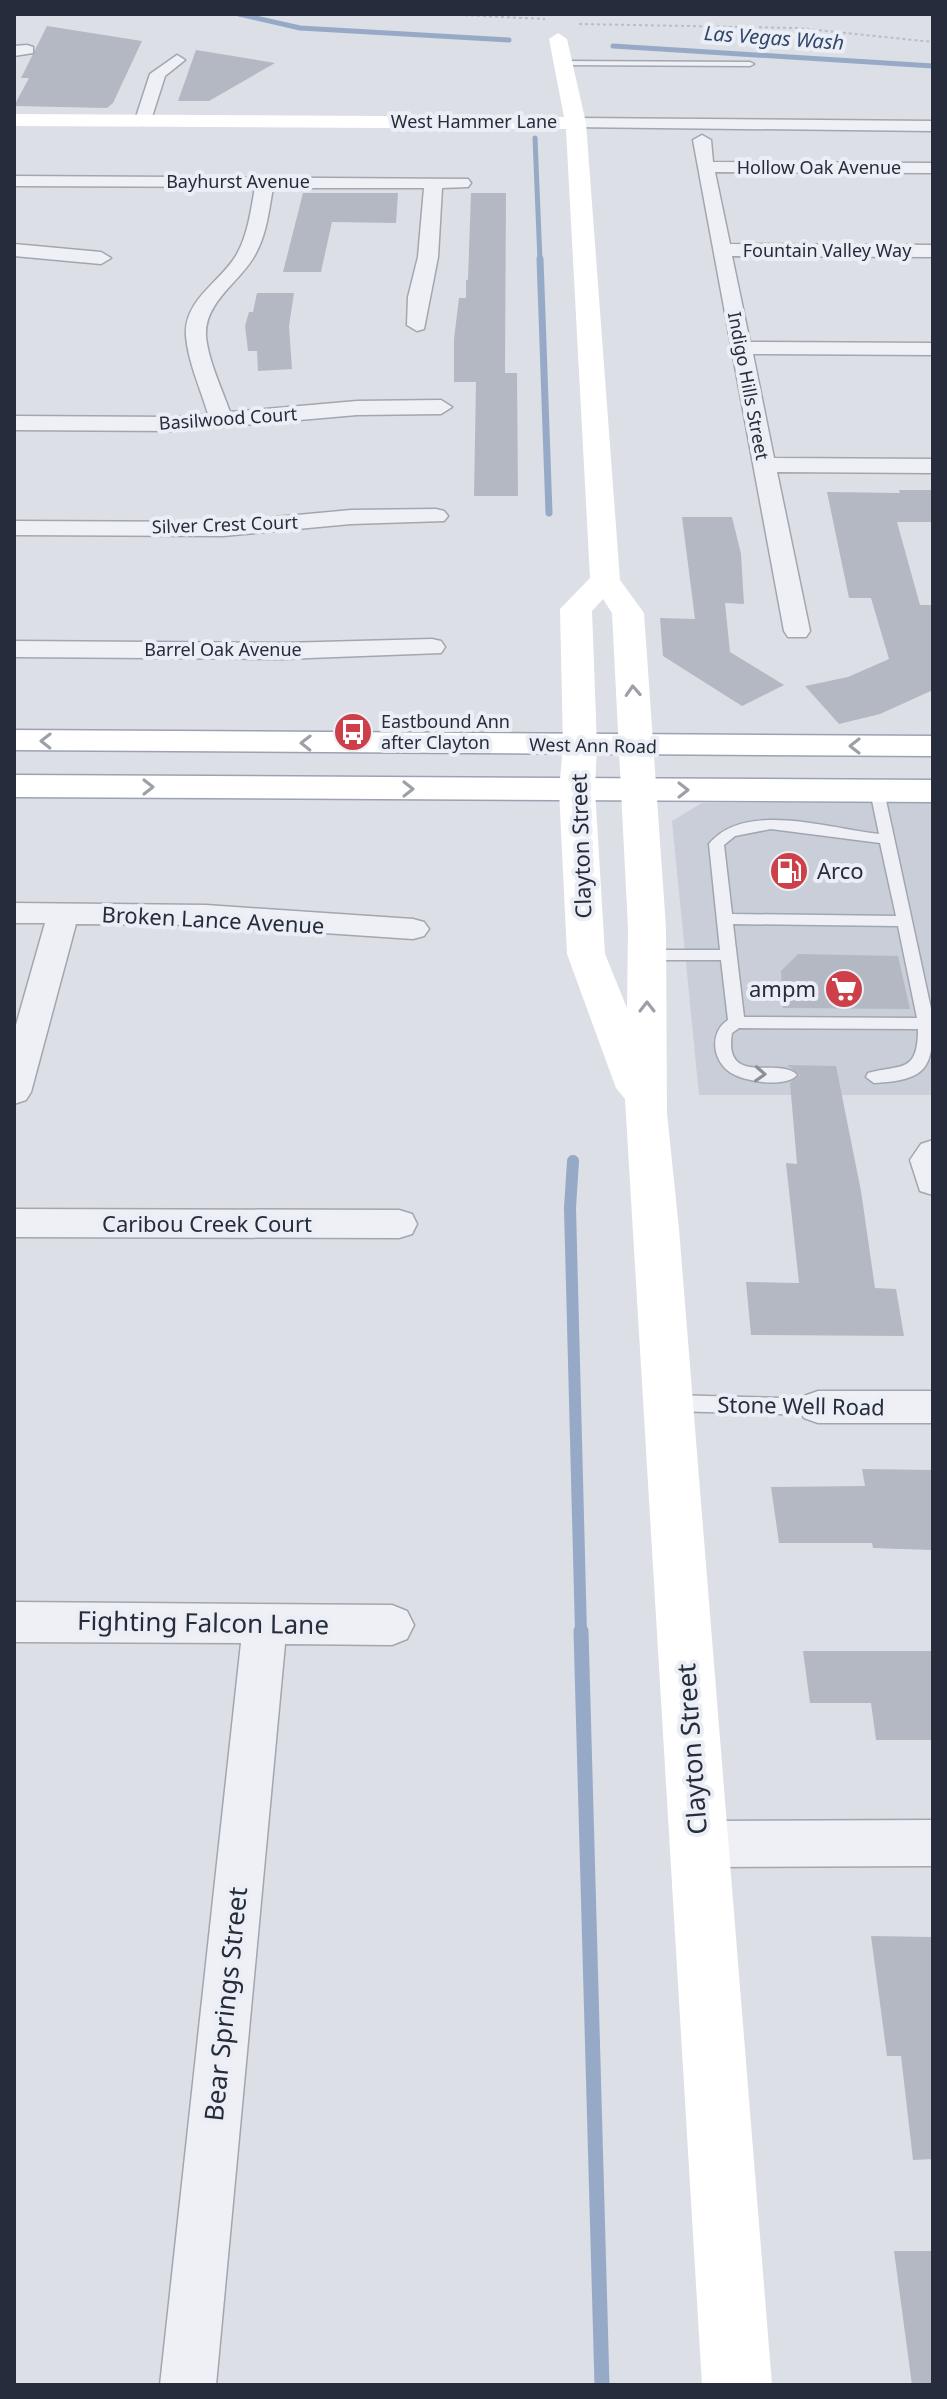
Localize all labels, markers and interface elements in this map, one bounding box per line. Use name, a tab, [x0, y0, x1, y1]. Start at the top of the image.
water label: Las Vegas Wash	[703, 19, 845, 56]
street label: West Hammer Lane	[391, 109, 557, 133]
street label: Hollow Oak Avenue	[737, 155, 901, 179]
street label: Bayhurst Avenue	[166, 169, 310, 193]
street label: Fountain Valley Way	[743, 238, 912, 262]
street label: Indigo Hills Street	[723, 310, 775, 462]
street label: Basilwood Court	[158, 401, 298, 435]
street label: Silver Crest Court	[151, 509, 299, 539]
street label: Barrel Oak Avenue	[144, 637, 302, 661]
one-way arrow	[624, 684, 641, 697]
place label: Eastbound Ann after Clayton	[381, 709, 510, 754]
bus stop icon: Eastbound Ann after Clayton	[332, 711, 374, 753]
one-way arrow	[39, 732, 52, 749]
street label: West Ann Road	[529, 732, 657, 758]
one-way arrow	[299, 734, 312, 752]
one-way arrow	[848, 737, 861, 755]
street label: Clayton Street	[562, 773, 598, 919]
one-way arrow	[142, 778, 155, 796]
one-way arrow	[402, 780, 415, 798]
one-way arrow	[677, 781, 690, 799]
fuel station icon: Arco	[768, 850, 810, 892]
place label: Arco	[817, 855, 864, 885]
street label: Broken Lance Avenue	[101, 898, 325, 940]
supermarket icon: ampm	[823, 968, 865, 1010]
place label: ampm	[749, 973, 816, 1003]
one-way arrow	[638, 1000, 655, 1013]
one-way arrow	[754, 1065, 767, 1082]
street label: Caribou Creek Court	[102, 1208, 312, 1238]
street label: Stone Well Road	[717, 1389, 885, 1421]
street label: Fighting Falcon Lane	[77, 1602, 329, 1642]
street label: Clayton Street	[667, 1662, 715, 1836]
street label: Bear Springs Street	[195, 1885, 255, 2123]

